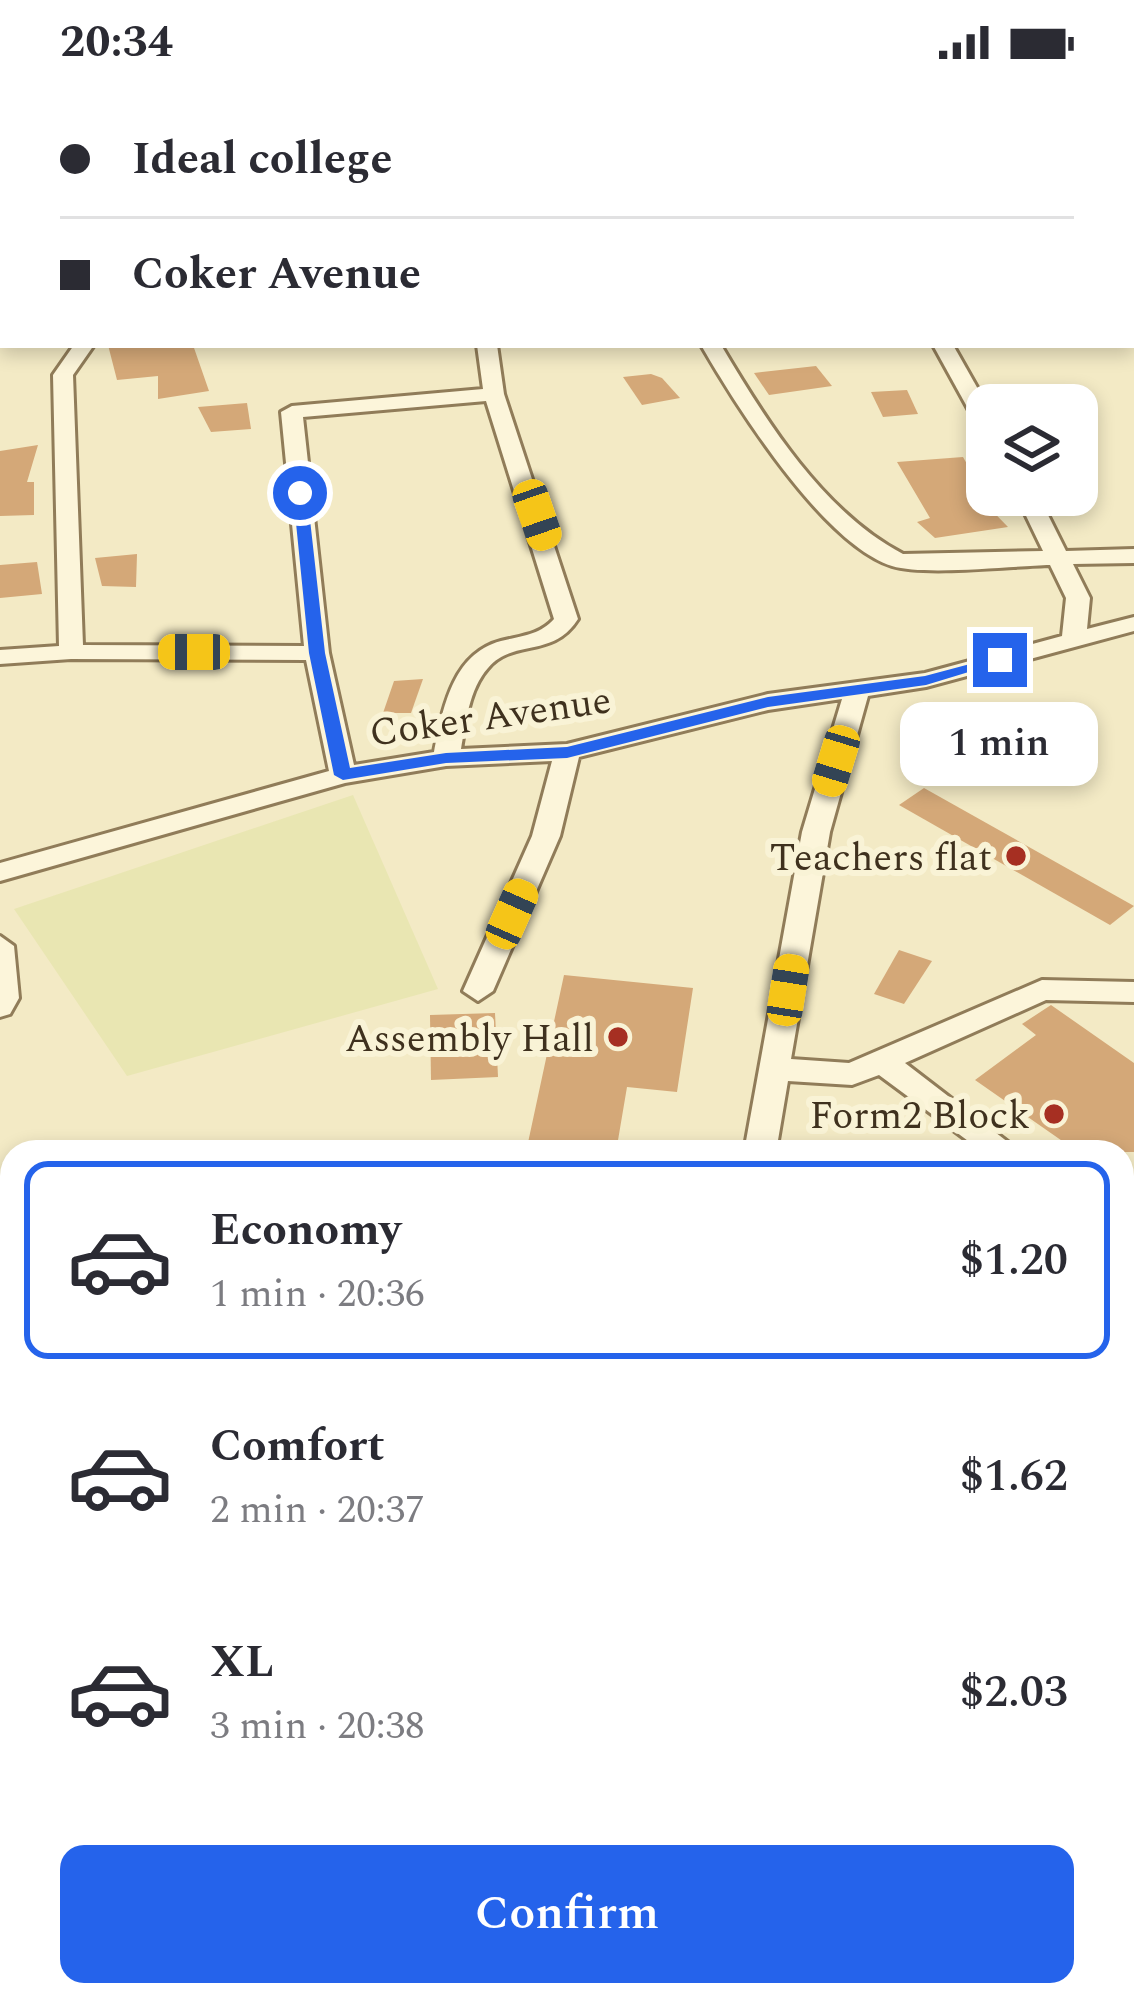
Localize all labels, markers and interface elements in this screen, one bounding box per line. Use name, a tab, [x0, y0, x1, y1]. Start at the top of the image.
text: 20:34	[60, 8, 173, 77]
text: Ideal college	[132, 125, 393, 194]
text: Coker Avenue	[132, 240, 421, 309]
map controls	[966, 384, 1098, 516]
button: layers	[966, 384, 1098, 516]
route start	[273, 466, 327, 520]
car	[508, 475, 566, 555]
route end	[973, 633, 1027, 687]
car	[158, 634, 230, 670]
street label: Coker Avenue	[366, 671, 615, 764]
callout: 1 min	[901, 702, 1099, 786]
text: 1 min	[948, 714, 1050, 773]
car	[808, 721, 864, 801]
place label: Teachers flat	[770, 829, 992, 888]
marker: Teachers flat	[1003, 843, 1029, 869]
car	[481, 874, 543, 954]
car	[765, 952, 811, 1028]
place label: Assembly Hall	[345, 1010, 594, 1069]
marker: Assembly Hall	[605, 1024, 631, 1050]
place label: Form2 Block	[809, 1087, 1030, 1146]
marker: Form2 Block	[1041, 1101, 1067, 1127]
text: Economy	[210, 1196, 401, 1265]
icon: car	[66, 1206, 174, 1314]
text: $1.20	[960, 1226, 1068, 1295]
text: 1 min · 20:36	[210, 1265, 425, 1324]
text: Comfort	[210, 1412, 385, 1481]
icon: car	[66, 1422, 174, 1530]
text: $1.62	[960, 1442, 1068, 1511]
text: 2 min · 20:37	[210, 1481, 425, 1540]
text: XL	[210, 1628, 274, 1697]
icon: car	[66, 1638, 174, 1746]
text: $2.03	[960, 1658, 1068, 1727]
text: 3 min · 20:38	[210, 1697, 425, 1756]
button: Confirm	[60, 1845, 1074, 1983]

